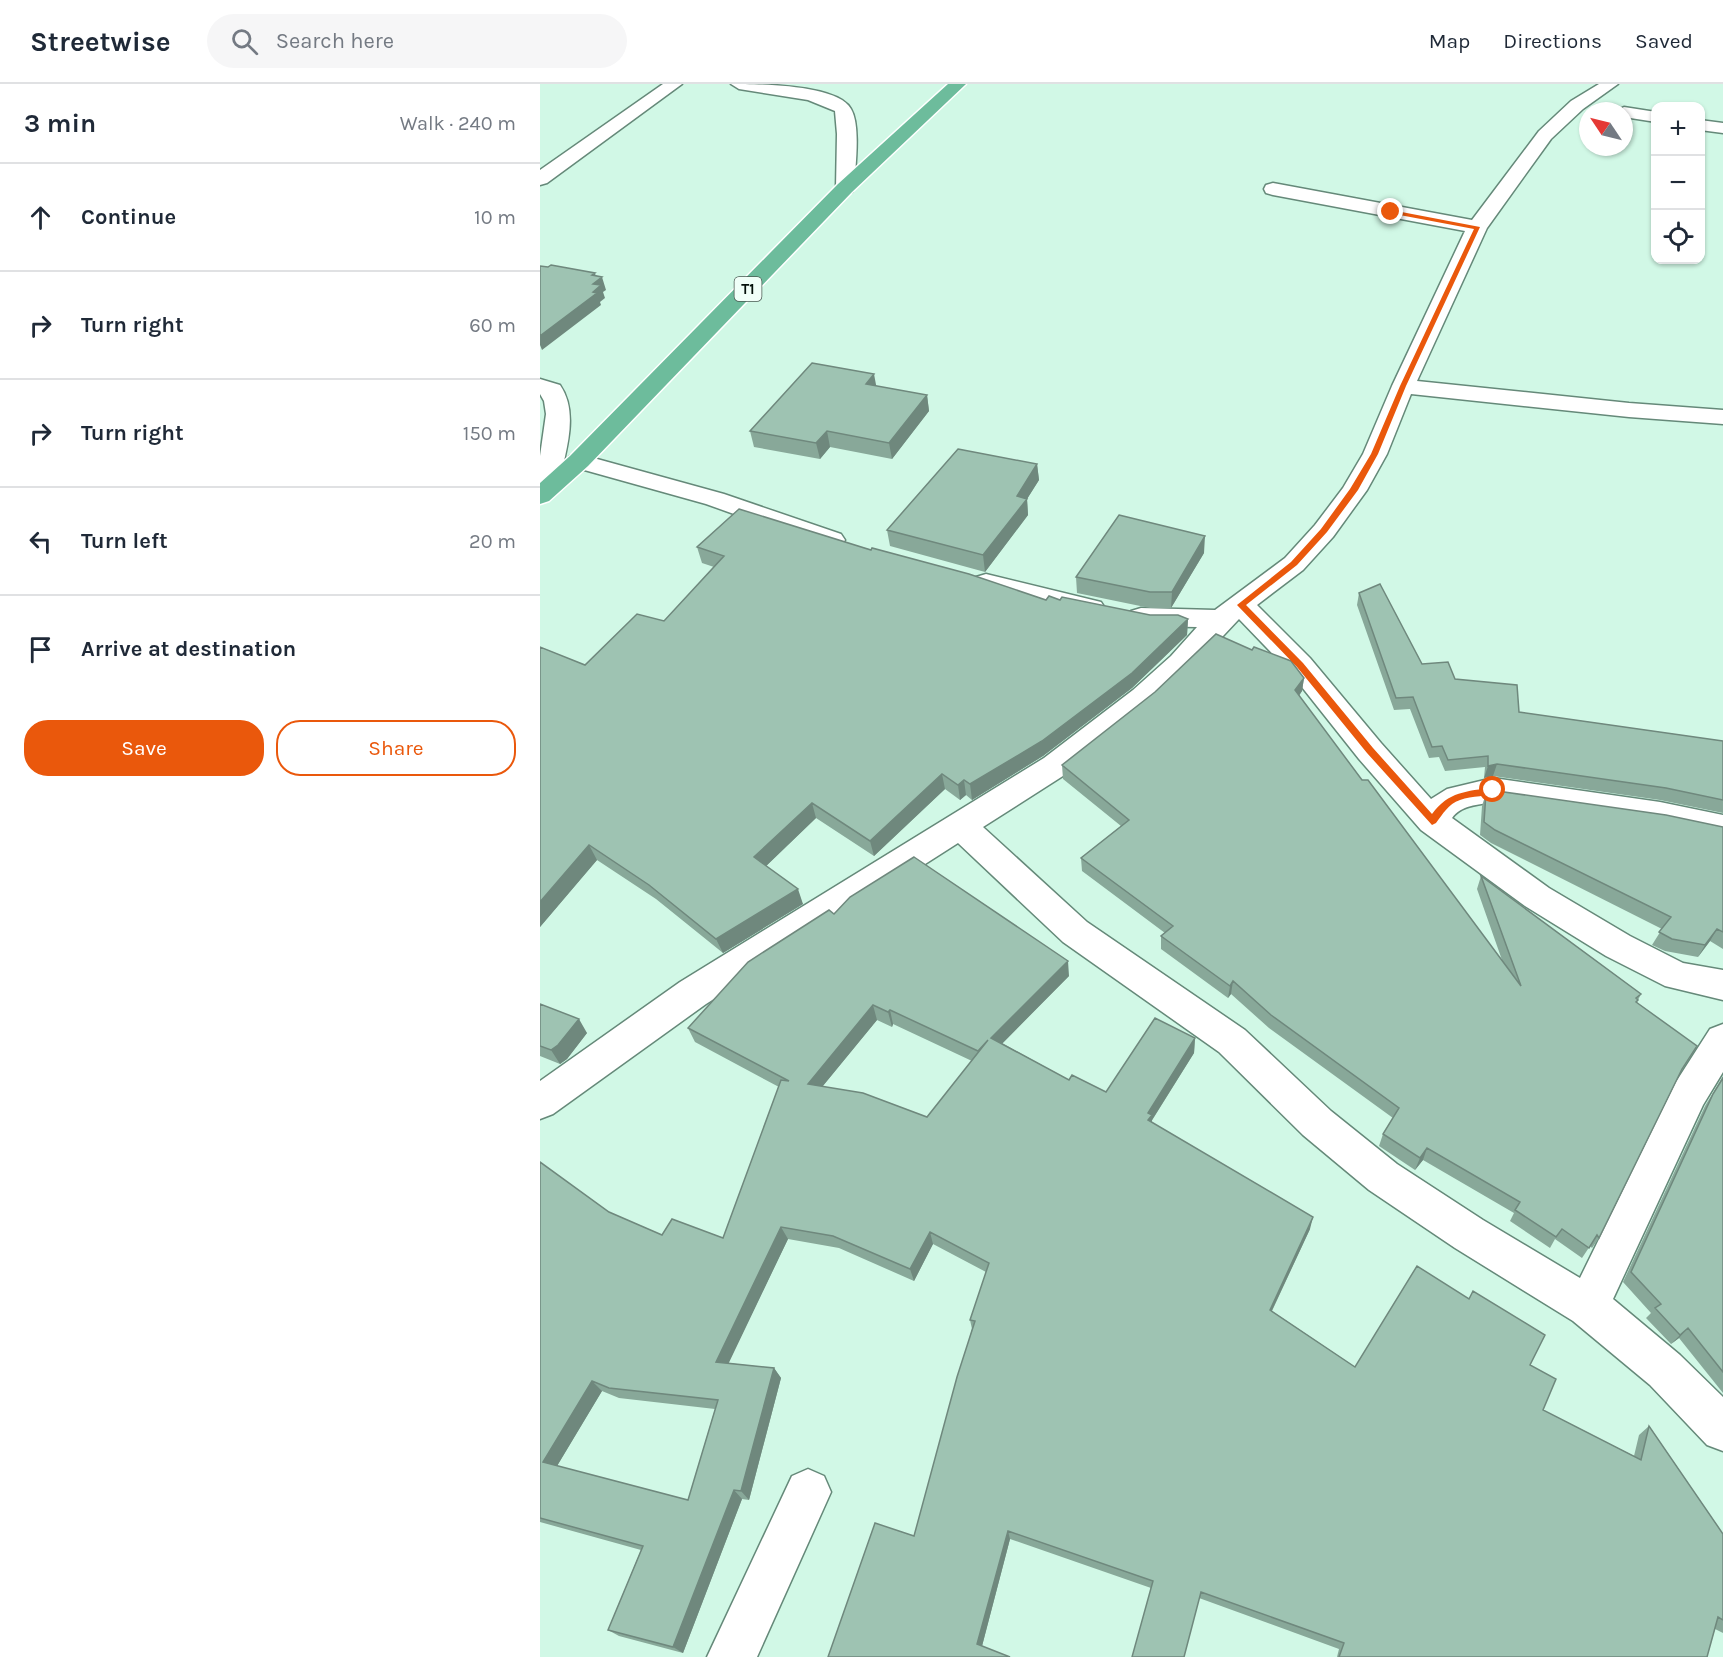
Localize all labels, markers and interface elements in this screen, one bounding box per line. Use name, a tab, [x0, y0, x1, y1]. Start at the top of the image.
search box	[207, 14, 627, 68]
text: Streetwise	[30, 25, 171, 58]
icon: search	[228, 25, 261, 58]
text: Search here	[276, 28, 394, 54]
text: Map	[1429, 29, 1470, 53]
text: Directions	[1503, 29, 1602, 53]
text: Saved	[1635, 29, 1693, 53]
north arrow	[1579, 102, 1633, 156]
map controls	[1651, 102, 1705, 264]
button: +	[1651, 102, 1705, 156]
text: 3 min	[24, 108, 96, 139]
text: Walk · 240 m	[400, 112, 516, 135]
button: −	[1651, 156, 1705, 210]
route end	[1377, 198, 1403, 224]
icon: ahead	[24, 201, 57, 234]
text: Continue	[81, 204, 176, 230]
text: 10 m	[474, 206, 516, 229]
button: locate	[1651, 210, 1705, 264]
road number: T1	[734, 277, 762, 301]
icon: right	[24, 309, 57, 342]
text: Turn right	[81, 312, 184, 338]
text: 60 m	[469, 314, 516, 337]
icon: right	[24, 417, 57, 450]
text: Turn right	[81, 420, 184, 446]
text: 150 m	[463, 422, 516, 445]
icon: left	[24, 525, 57, 558]
text: Turn left	[81, 528, 168, 554]
text: 20 m	[469, 530, 516, 553]
icon: arrive	[24, 633, 57, 666]
text: Arrive at destination	[81, 636, 296, 662]
button: Save	[24, 720, 264, 776]
button: Share	[276, 720, 516, 776]
route start	[1479, 776, 1505, 802]

